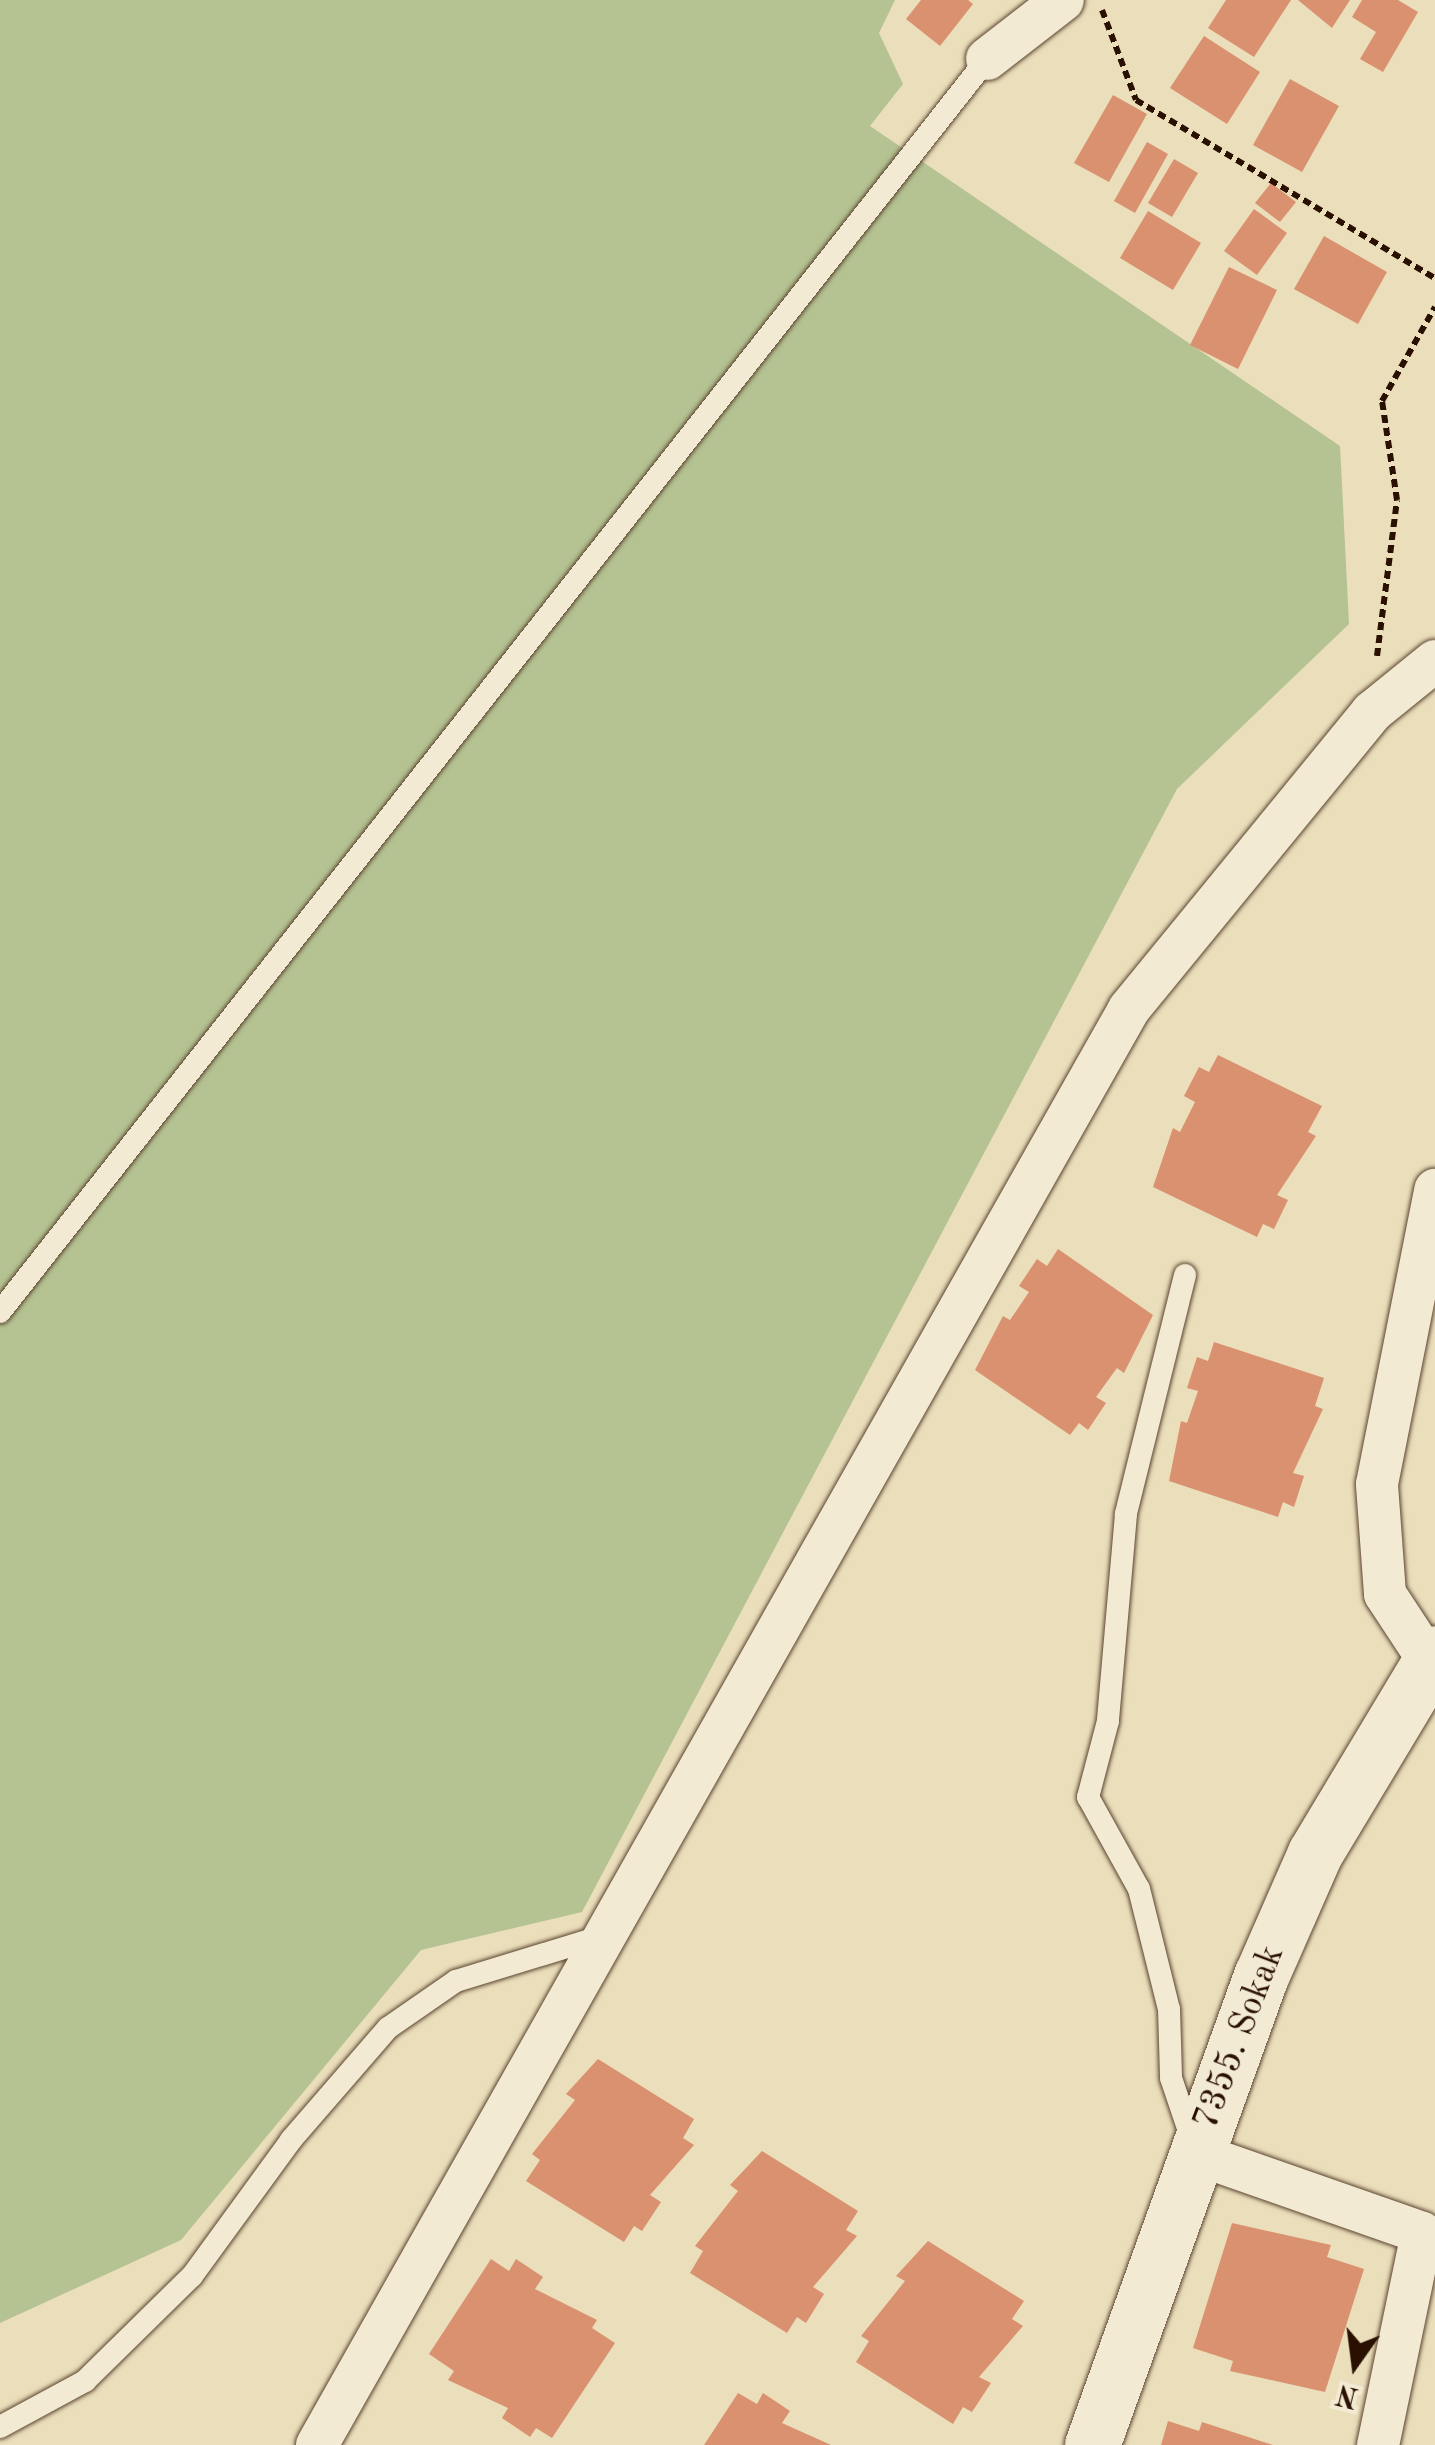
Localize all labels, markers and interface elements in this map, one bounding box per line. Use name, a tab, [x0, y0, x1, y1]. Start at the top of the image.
street label: 7355. Sokak	[1186, 1940, 1294, 2136]
north arrow	[1305, 2315, 1405, 2415]
text: N	[1334, 2378, 1362, 2410]

